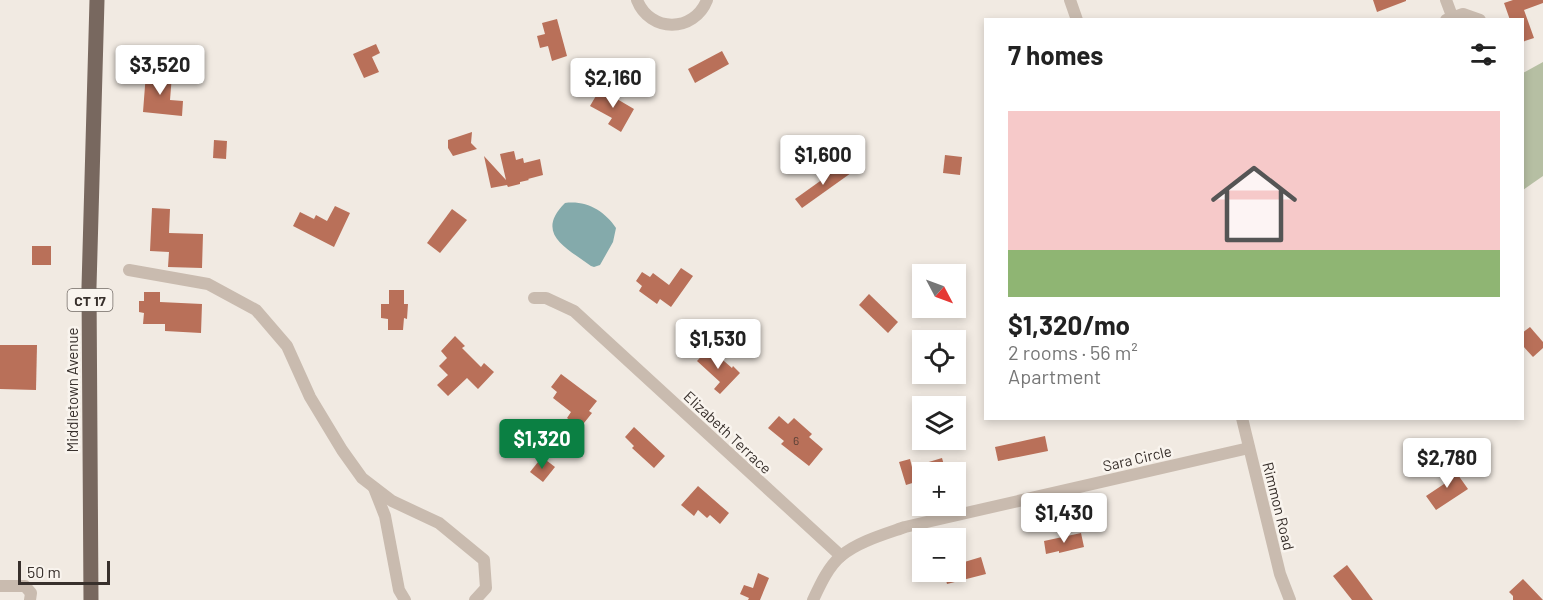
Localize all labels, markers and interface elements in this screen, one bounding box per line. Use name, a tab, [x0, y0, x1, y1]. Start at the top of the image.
icon: filters	[1467, 38, 1500, 71]
text: 7 homes	[1008, 39, 1103, 70]
pin: $3,520	[111, 45, 209, 96]
text: $3,520	[130, 52, 190, 76]
pin: $2,160	[564, 58, 662, 109]
text: $2,160	[584, 65, 642, 89]
pin: $1,600	[774, 135, 872, 186]
text: $1,600	[794, 142, 852, 166]
icon: home	[1200, 150, 1308, 258]
north arrow	[912, 264, 966, 318]
map controls	[912, 264, 966, 582]
road number: CT 17	[68, 289, 112, 311]
text: $1,320/mo	[1008, 309, 1130, 340]
pin: $1,530	[669, 319, 767, 370]
text: $1,530	[690, 326, 746, 350]
street label: Middletown Avenue	[63, 328, 81, 452]
button: locate	[912, 330, 966, 384]
text: 2 rooms · 56 m²	[1008, 340, 1138, 364]
text: Apartment	[1008, 364, 1101, 388]
street label: Elizabeth Terrace	[681, 387, 775, 477]
button: layers	[912, 396, 966, 450]
pin: $1,320	[493, 419, 591, 470]
text: $1,320	[513, 426, 571, 450]
house number: 6	[793, 433, 799, 447]
pin: $2,780	[1398, 438, 1496, 489]
street label: Sara Circle	[1101, 441, 1173, 475]
text: $2,780	[1417, 445, 1477, 469]
street label: Rimmon Road	[1259, 460, 1299, 552]
button: +	[912, 462, 966, 516]
pin: $1,430	[1015, 493, 1113, 544]
text: $1,430	[1035, 500, 1093, 524]
button: −	[912, 528, 966, 582]
scale bar	[18, 558, 110, 586]
text: 50 m	[27, 562, 61, 581]

